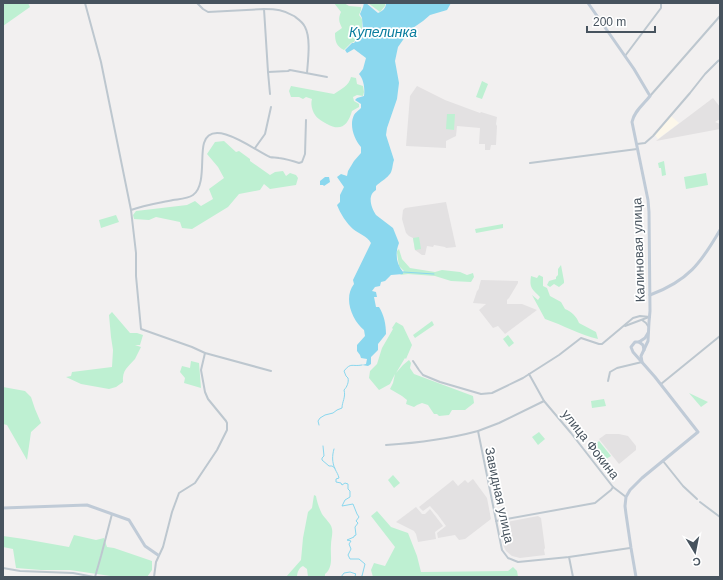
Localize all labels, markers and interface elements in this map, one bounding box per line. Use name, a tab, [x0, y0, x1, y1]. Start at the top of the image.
scale bar	[587, 8, 655, 34]
text: 200 m	[593, 15, 626, 29]
water label: Купелинка	[349, 24, 417, 40]
street label: Калиновая улица	[629, 197, 648, 302]
street label: улица Фокина	[559, 407, 623, 483]
street label: Завидная улица	[482, 446, 517, 545]
north arrow	[675, 532, 715, 572]
text: С	[692, 555, 702, 568]

